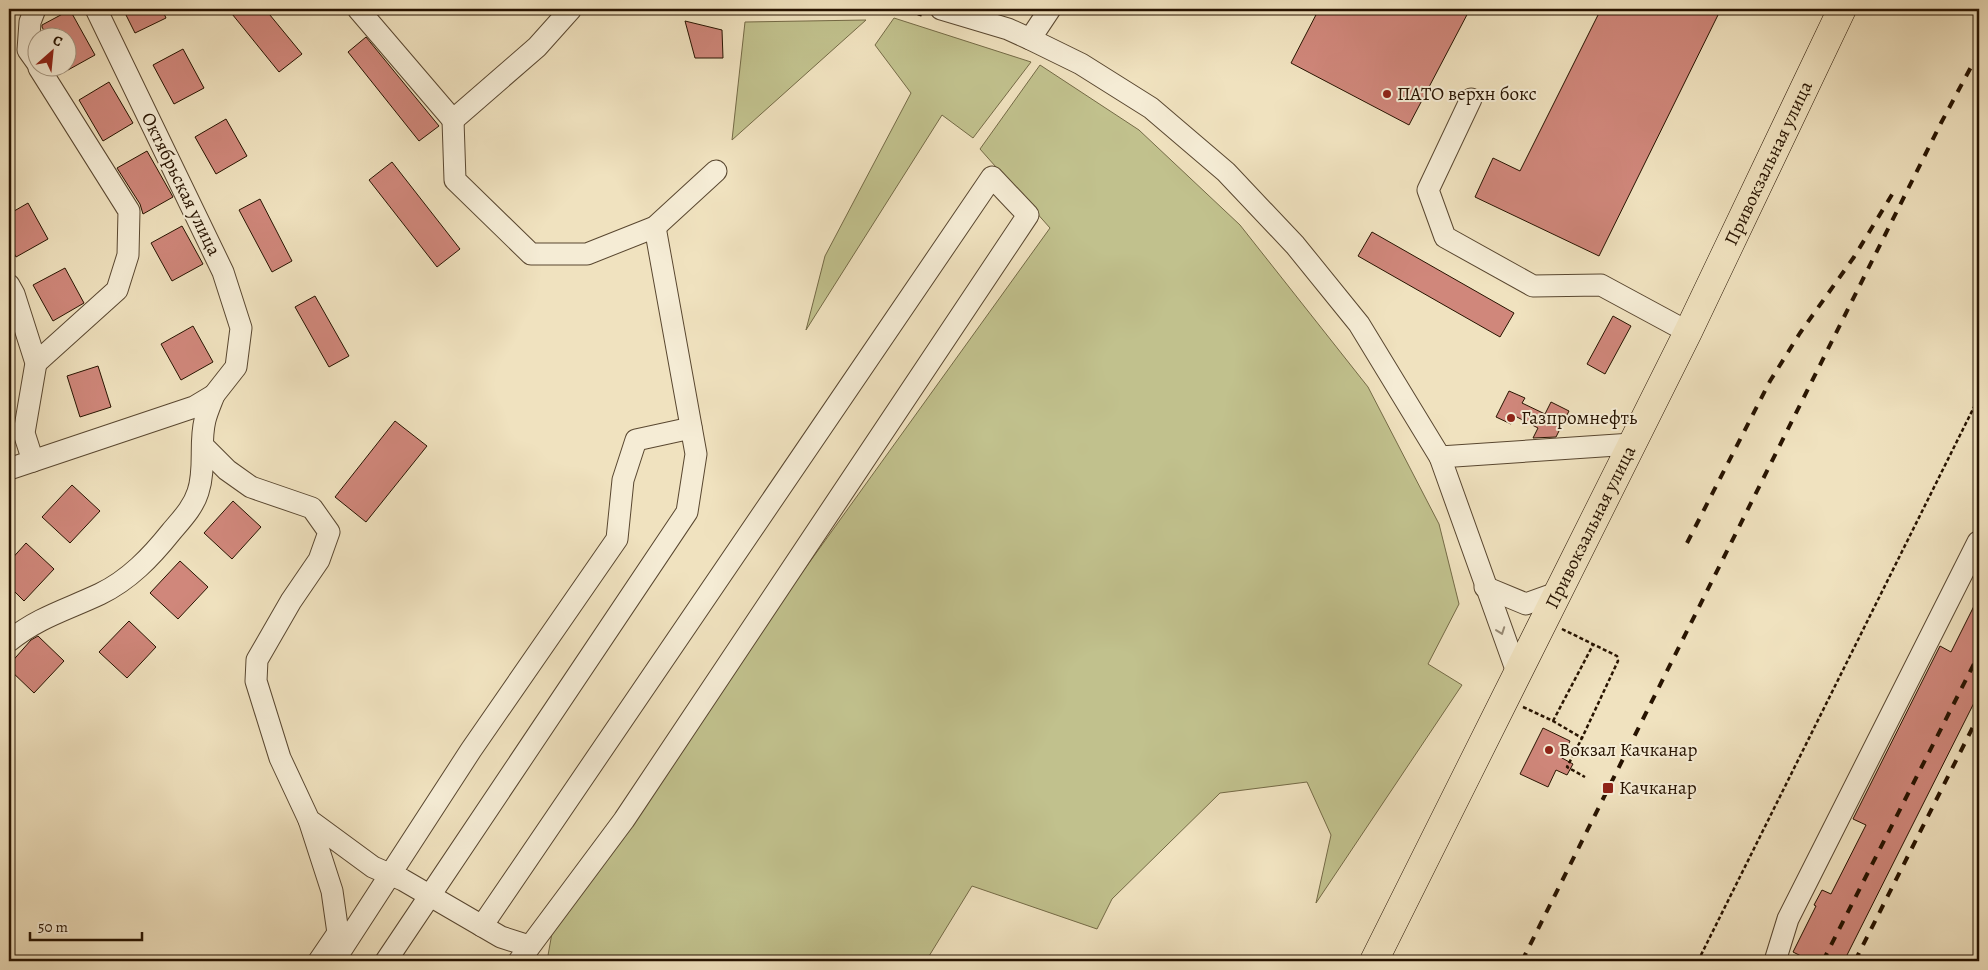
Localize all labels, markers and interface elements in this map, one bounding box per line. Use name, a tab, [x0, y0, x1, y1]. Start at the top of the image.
north arrow	[28, 28, 78, 78]
text: С	[50, 30, 66, 51]
street label: Привокзальная улица	[1718, 77, 1819, 250]
place label: ПАТО верхн бокс	[1397, 81, 1537, 107]
marker: ПАТО верхн бокс	[1381, 88, 1393, 100]
street label: Октябрьская улица	[135, 108, 227, 260]
place label: Газпромнефть	[1521, 405, 1637, 431]
marker: Газпромнефть	[1505, 412, 1517, 424]
street label: Привокзальная улица	[1539, 441, 1642, 613]
one-way arrow	[1495, 626, 1505, 634]
place label: Вокзал Качканар	[1559, 737, 1698, 763]
marker: Вокзал Качканар	[1543, 744, 1555, 756]
place label: Качканар	[1619, 775, 1697, 801]
marker: Качканар	[1601, 781, 1615, 795]
scale bar	[30, 910, 142, 942]
text: 50 m	[38, 917, 68, 937]

